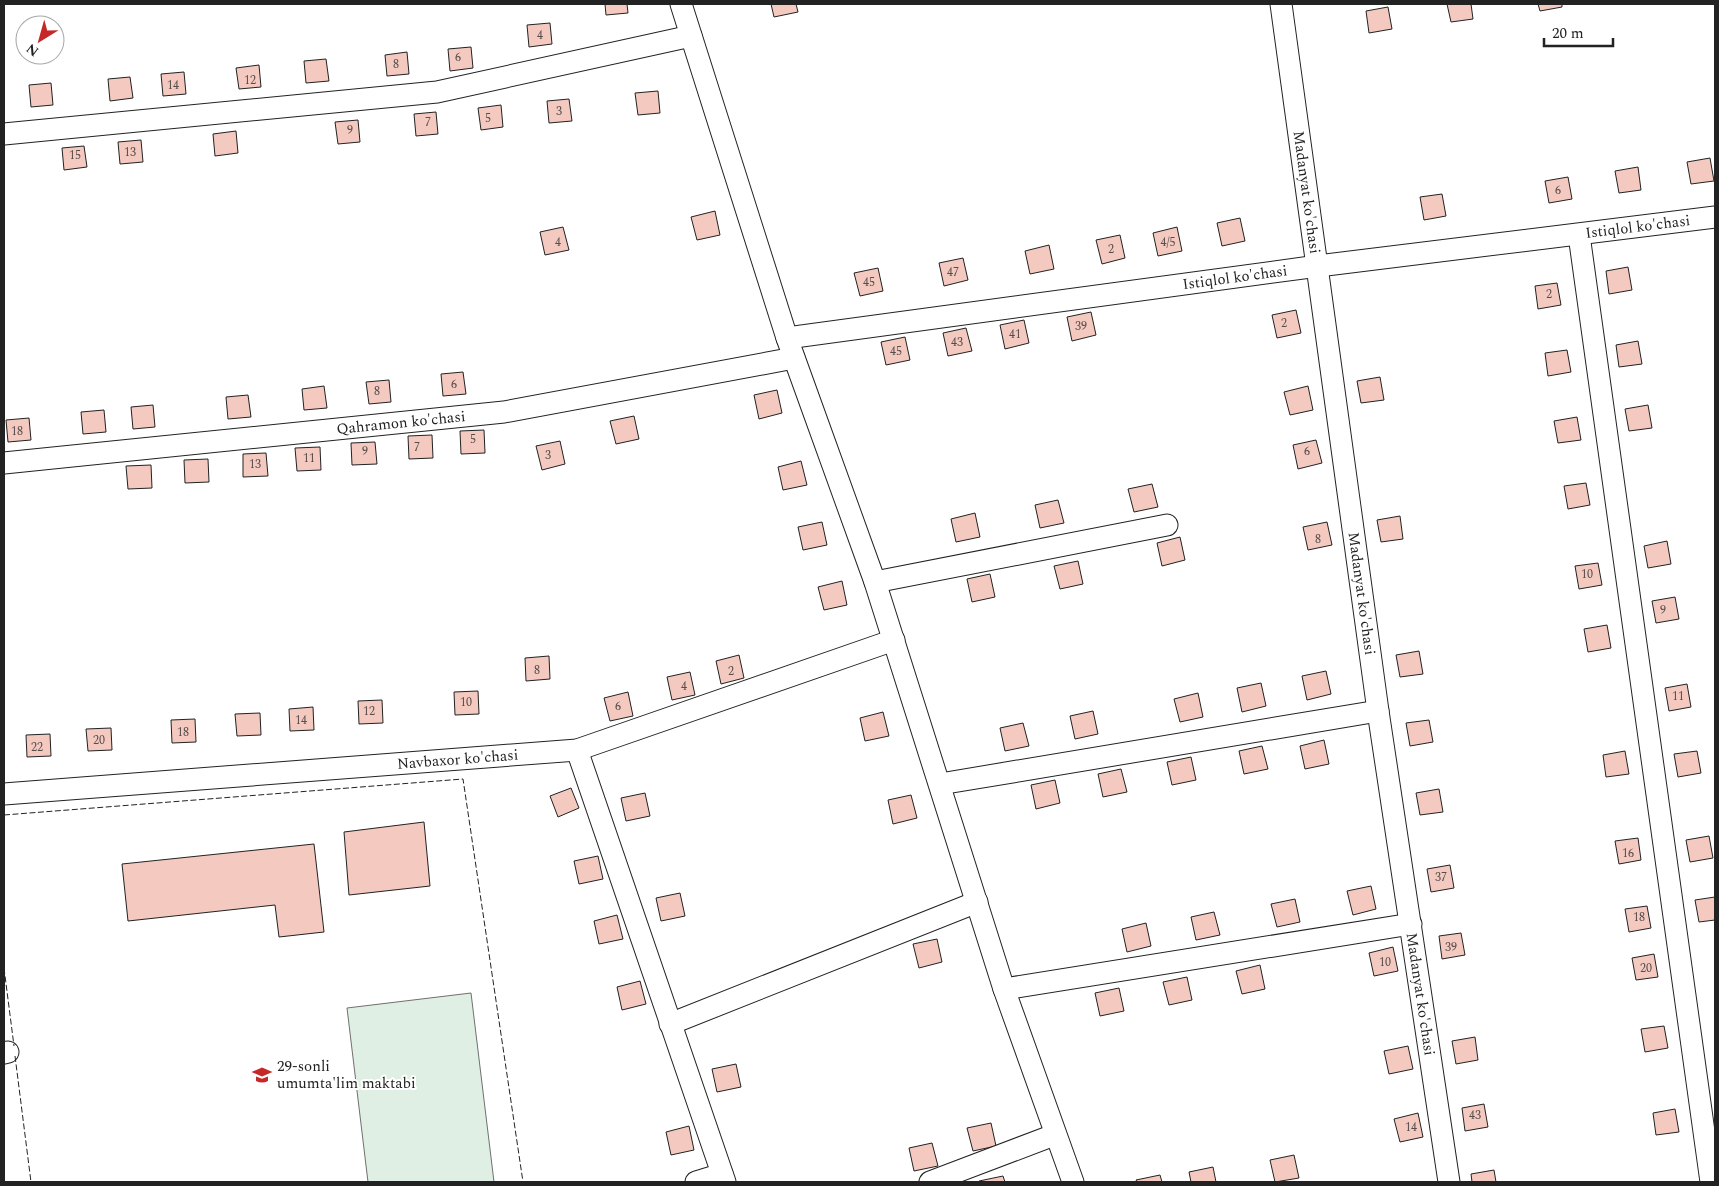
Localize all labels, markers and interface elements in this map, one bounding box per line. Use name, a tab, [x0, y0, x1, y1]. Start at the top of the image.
north arrow	[15, 15, 65, 65]
scale bar	[1544, 15, 1613, 47]
text: 20 m	[1552, 22, 1584, 45]
house number: 4	[537, 26, 543, 45]
text: N	[22, 38, 43, 62]
house number: 6	[455, 48, 461, 67]
house number: 8	[393, 55, 399, 74]
house number: 12	[244, 71, 256, 90]
house number: 14	[167, 76, 179, 95]
house number: 3	[556, 102, 562, 121]
house number: 5	[485, 109, 491, 128]
house number: 7	[425, 113, 431, 132]
house number: 9	[347, 121, 353, 140]
street label: Madanyat ko'chasi	[1287, 129, 1326, 255]
house number: 13	[124, 143, 136, 162]
house number: 15	[69, 146, 81, 165]
house number: 6	[1555, 181, 1561, 200]
street label: Istiqlol ko'chasi	[1584, 209, 1692, 245]
house number: 4	[555, 233, 561, 252]
house number: 4/5	[1160, 233, 1176, 252]
house number: 2	[1108, 240, 1114, 259]
street label: Istiqlol ko'chasi	[1181, 259, 1289, 296]
house number: 47	[947, 263, 959, 282]
house number: 45	[863, 273, 875, 292]
house number: 2	[1546, 285, 1552, 304]
house number: 2	[1281, 314, 1287, 333]
house number: 39	[1075, 317, 1087, 336]
house number: 41	[1009, 325, 1021, 344]
house number: 43	[951, 333, 963, 352]
house number: 45	[890, 342, 902, 361]
house number: 6	[451, 375, 457, 394]
house number: 8	[374, 382, 380, 401]
street label: Qahramon ko'chasi	[335, 405, 467, 441]
house number: 18	[11, 422, 23, 441]
house number: 5	[470, 430, 476, 449]
house number: 7	[414, 438, 420, 457]
house number: 9	[362, 442, 368, 461]
house number: 6	[1304, 442, 1310, 461]
house number: 3	[545, 446, 551, 465]
house number: 11	[303, 449, 315, 468]
house number: 13	[249, 455, 261, 474]
house number: 8	[1315, 530, 1321, 549]
street label: Madanyat ko'chasi	[1342, 531, 1381, 657]
house number: 10	[1581, 565, 1593, 584]
house number: 9	[1660, 601, 1666, 620]
house number: 8	[534, 661, 540, 680]
house number: 2	[728, 662, 734, 681]
house number: 4	[681, 677, 687, 696]
house number: 11	[1672, 687, 1684, 706]
house number: 10	[460, 693, 472, 712]
house number: 6	[615, 697, 621, 716]
house number: 12	[363, 702, 375, 721]
house number: 14	[295, 711, 307, 730]
house number: 18	[177, 723, 189, 742]
house number: 20	[93, 731, 105, 750]
house number: 22	[31, 738, 43, 757]
street label: Navbaxor ko'chasi	[396, 744, 519, 776]
house number: 16	[1622, 844, 1634, 863]
house number: 37	[1435, 868, 1447, 887]
house number: 18	[1633, 908, 1645, 927]
street label: Madanyat ko'chasi	[1400, 931, 1441, 1057]
house number: 39	[1445, 938, 1457, 957]
house number: 10	[1379, 953, 1391, 972]
house number: 20	[1640, 959, 1652, 978]
place label: 29-sonli umumta'lim maktabi	[277, 1055, 416, 1095]
school or university icon: 29-sonli umumta'lim maktabi	[251, 1064, 273, 1086]
house number: 43	[1469, 1106, 1481, 1125]
house number: 14	[1405, 1118, 1417, 1137]

